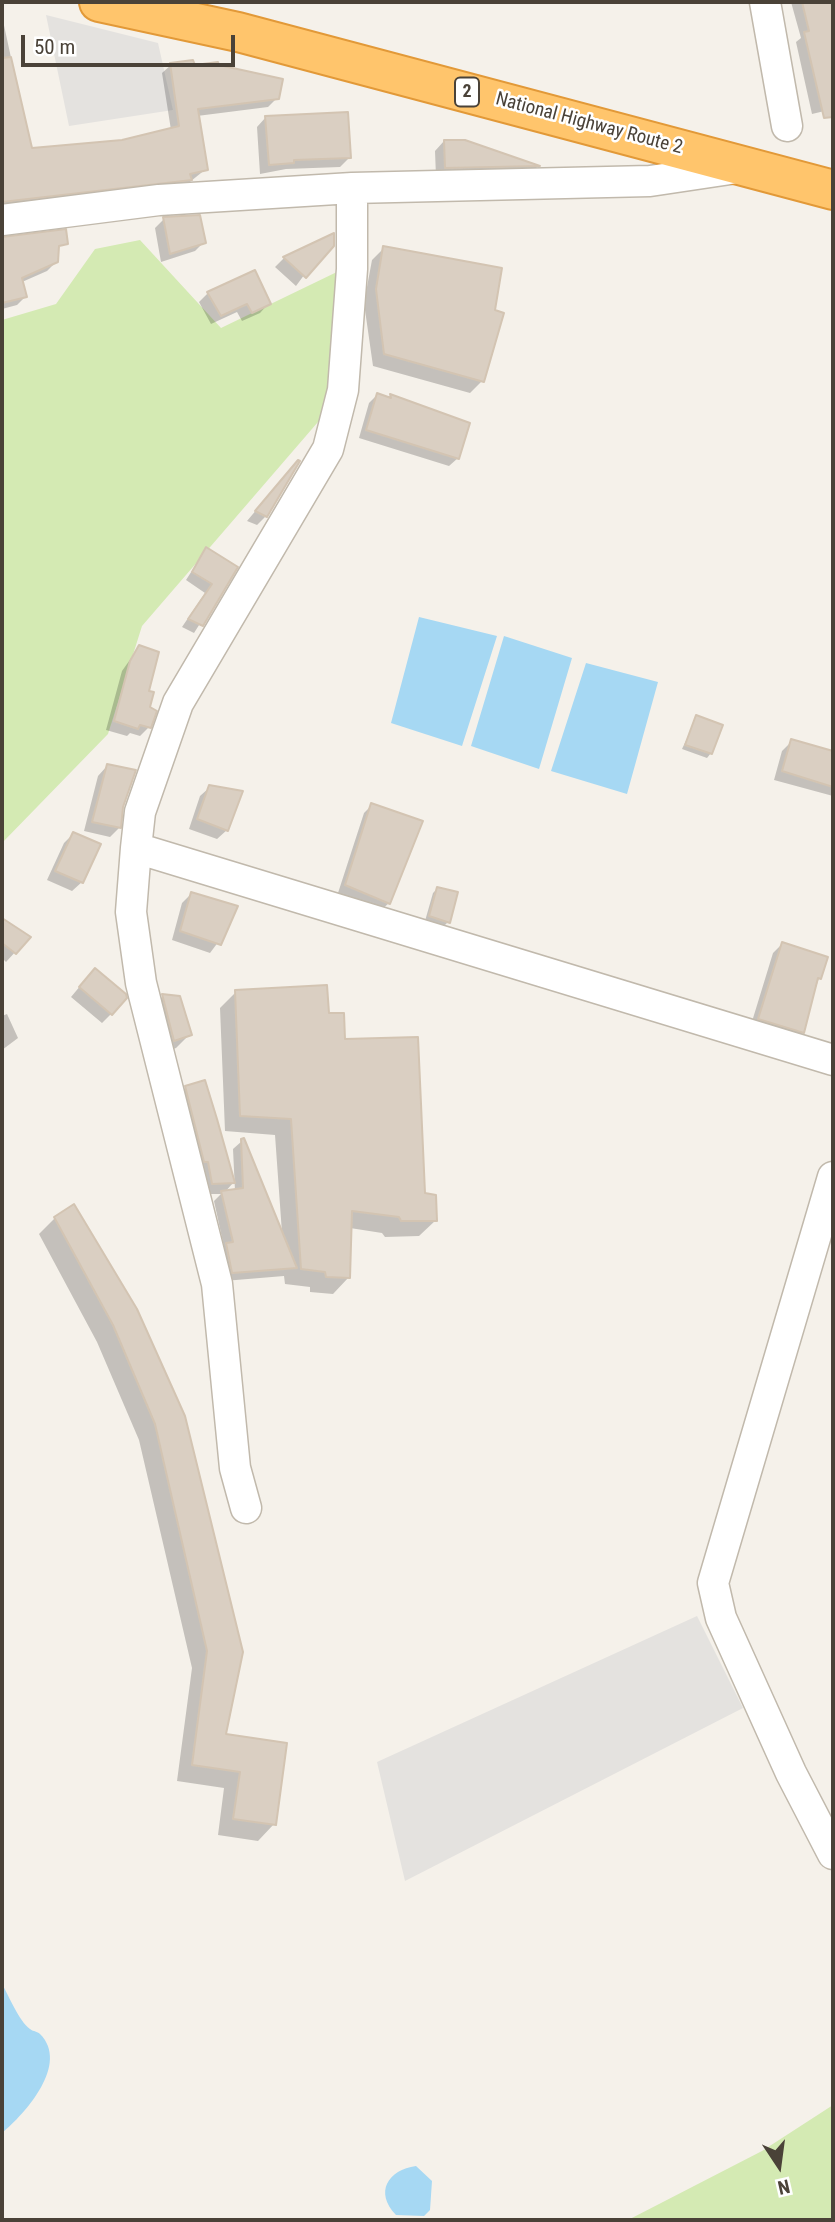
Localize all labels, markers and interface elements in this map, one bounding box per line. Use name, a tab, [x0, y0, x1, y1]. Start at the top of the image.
scale bar	[24, 21, 238, 65]
text: 50 m	[34, 35, 75, 59]
road number: 2	[455, 78, 479, 106]
street label: National Highway Route 2	[493, 88, 685, 160]
north arrow	[744, 2131, 814, 2201]
text: N	[776, 2174, 792, 2199]

